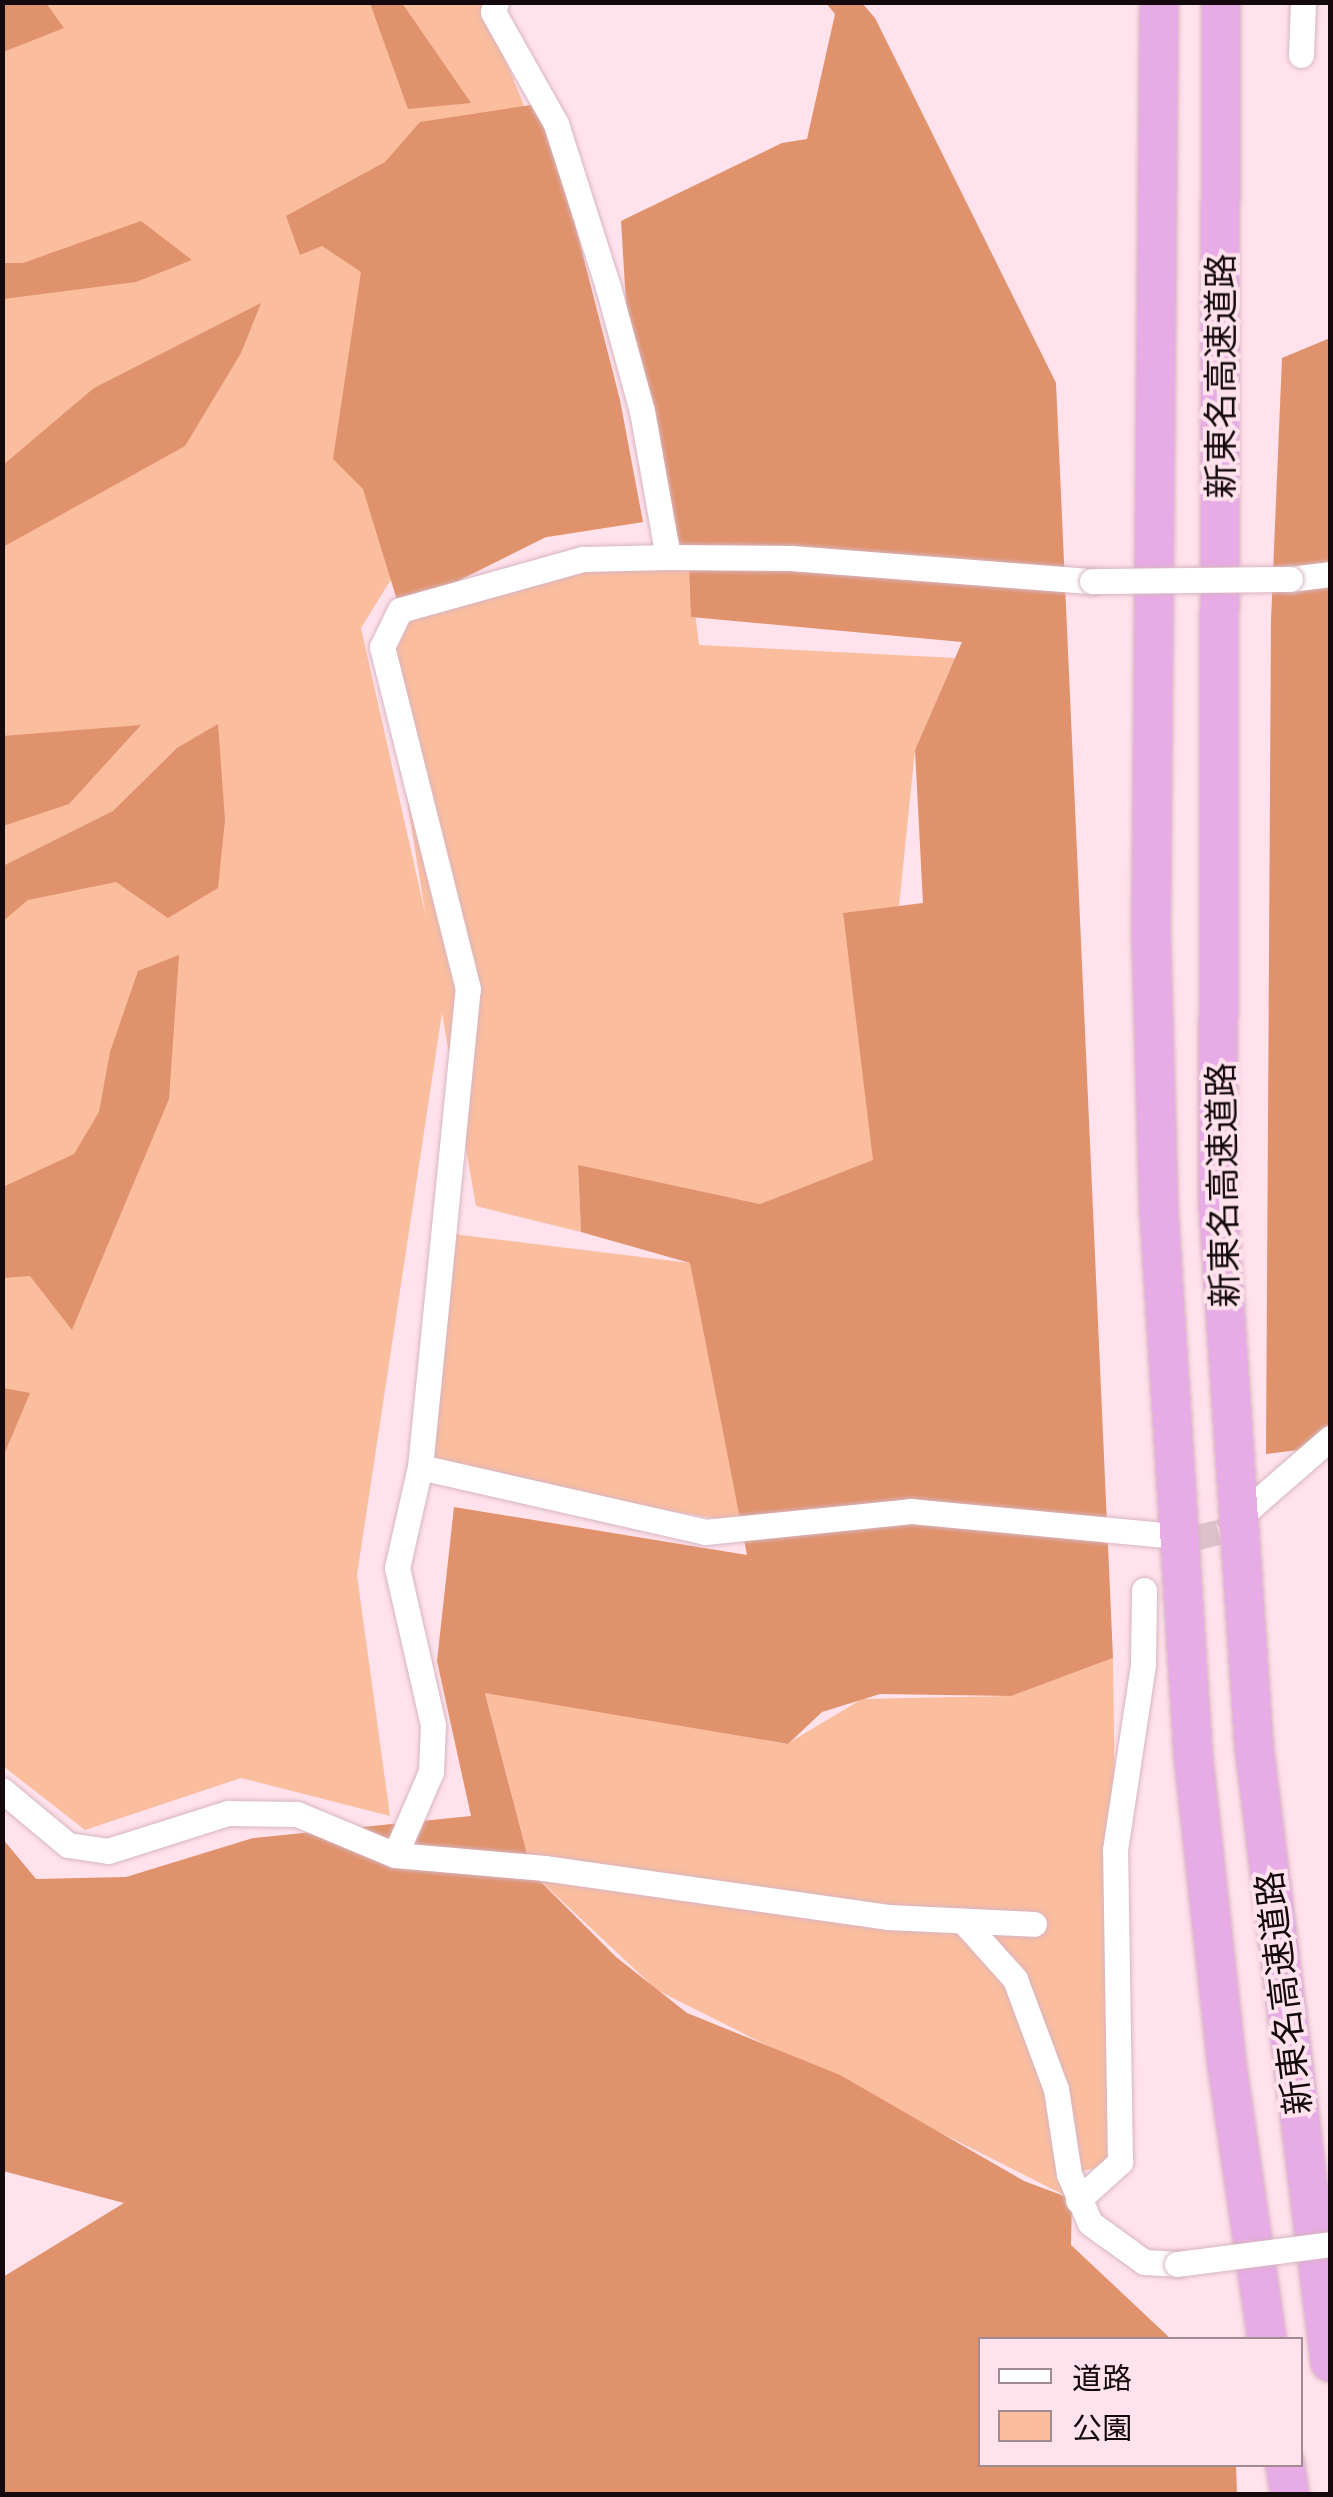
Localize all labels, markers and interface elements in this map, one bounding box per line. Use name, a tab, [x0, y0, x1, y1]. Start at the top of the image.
street label: 新東名高速道路	[1198, 254, 1240, 498]
street label: 新東名高速道路	[1198, 1062, 1244, 1308]
street label: 新東名高速道路	[1246, 1869, 1318, 2117]
legend	[978, 2337, 1303, 2467]
text: 道路	[1072, 2358, 1132, 2395]
text: 公園	[1072, 2408, 1132, 2445]

